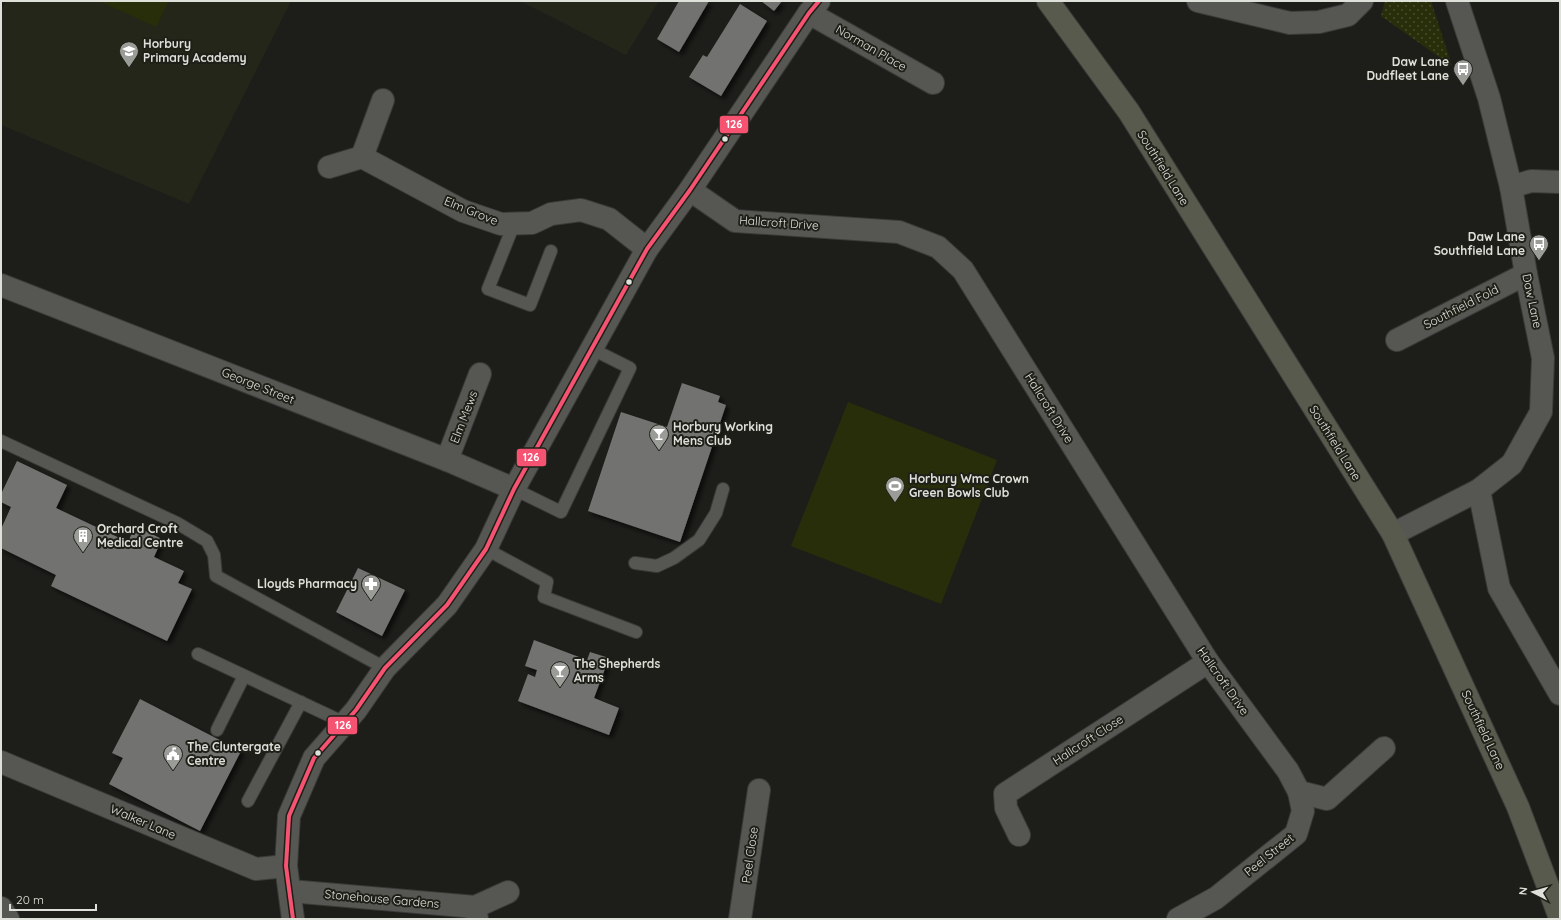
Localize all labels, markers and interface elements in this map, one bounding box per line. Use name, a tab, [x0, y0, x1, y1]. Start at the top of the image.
street label: Norman Place	[833, 21, 909, 74]
place label: Horbury Primary Academy	[143, 36, 247, 65]
school or university icon: Horbury Primary Academy	[118, 40, 140, 68]
place label: Daw Lane Dudfleet Lane	[1366, 54, 1449, 83]
bus stop icon: Daw Lane Dudfleet Lane	[1452, 58, 1474, 86]
line badge: 126	[719, 115, 749, 134]
text: 126	[726, 117, 742, 131]
street label: Southfield Lane	[1134, 127, 1193, 208]
unlabelled marker	[720, 134, 730, 144]
street label: Elm Grove	[442, 193, 501, 228]
street label: Hallcroft Drive	[739, 212, 820, 233]
place label: Daw Lane Southfield Lane	[1434, 229, 1525, 258]
bus stop icon: Daw Lane Southfield Lane	[1528, 233, 1550, 261]
street label: Daw Lane	[1519, 272, 1546, 330]
unlabelled marker	[624, 277, 634, 287]
street label: Southfield Fold	[1421, 281, 1501, 332]
street label: George Street	[220, 364, 297, 407]
street label: Hallcroft Drive	[1022, 370, 1077, 446]
street label: Elm Mews	[447, 388, 481, 445]
street label: Southfield Lane	[1306, 402, 1365, 483]
place label: Horbury Working Mens Club	[673, 419, 773, 448]
bar icon: Horbury Working Mens Club	[648, 423, 670, 451]
line badge: 126	[516, 448, 547, 467]
text: 126	[523, 450, 539, 464]
place label: Horbury Wmc Crown Green Bowls Club	[909, 471, 1029, 500]
sports icon: Horbury Wmc Crown Green Bowls Club	[884, 475, 906, 503]
place label: Orchard Croft Medical Centre	[97, 521, 183, 550]
building icon: Orchard Croft Medical Centre	[72, 525, 94, 553]
pharmacy icon: Lloyds Pharmacy	[360, 573, 382, 601]
place label: Lloyds Pharmacy	[257, 576, 357, 591]
street label: Hallcroft Drive	[1194, 644, 1253, 718]
place label: The Shepherds Arms	[574, 656, 660, 685]
bar icon: The Shepherds Arms	[549, 660, 571, 688]
street label: Southfield Lane	[1458, 688, 1508, 772]
street label: Hallcroft Close	[1050, 711, 1126, 768]
line badge: 126	[327, 716, 358, 735]
text: 126	[335, 718, 351, 732]
place label: The Cluntergate Centre	[187, 739, 281, 768]
public building icon: The Cluntergate Centre	[162, 743, 184, 771]
unlabelled marker	[313, 748, 323, 758]
street label: Walker Lane	[108, 801, 178, 842]
street label: Peel Close	[738, 826, 761, 884]
street label: Peel Street	[1241, 830, 1297, 879]
north arrow	[1513, 872, 1553, 912]
scale bar	[10, 886, 96, 912]
street label: Stonehouse Gardens	[324, 886, 440, 911]
text: N	[1516, 886, 1530, 896]
text: 20 m	[16, 892, 44, 907]

